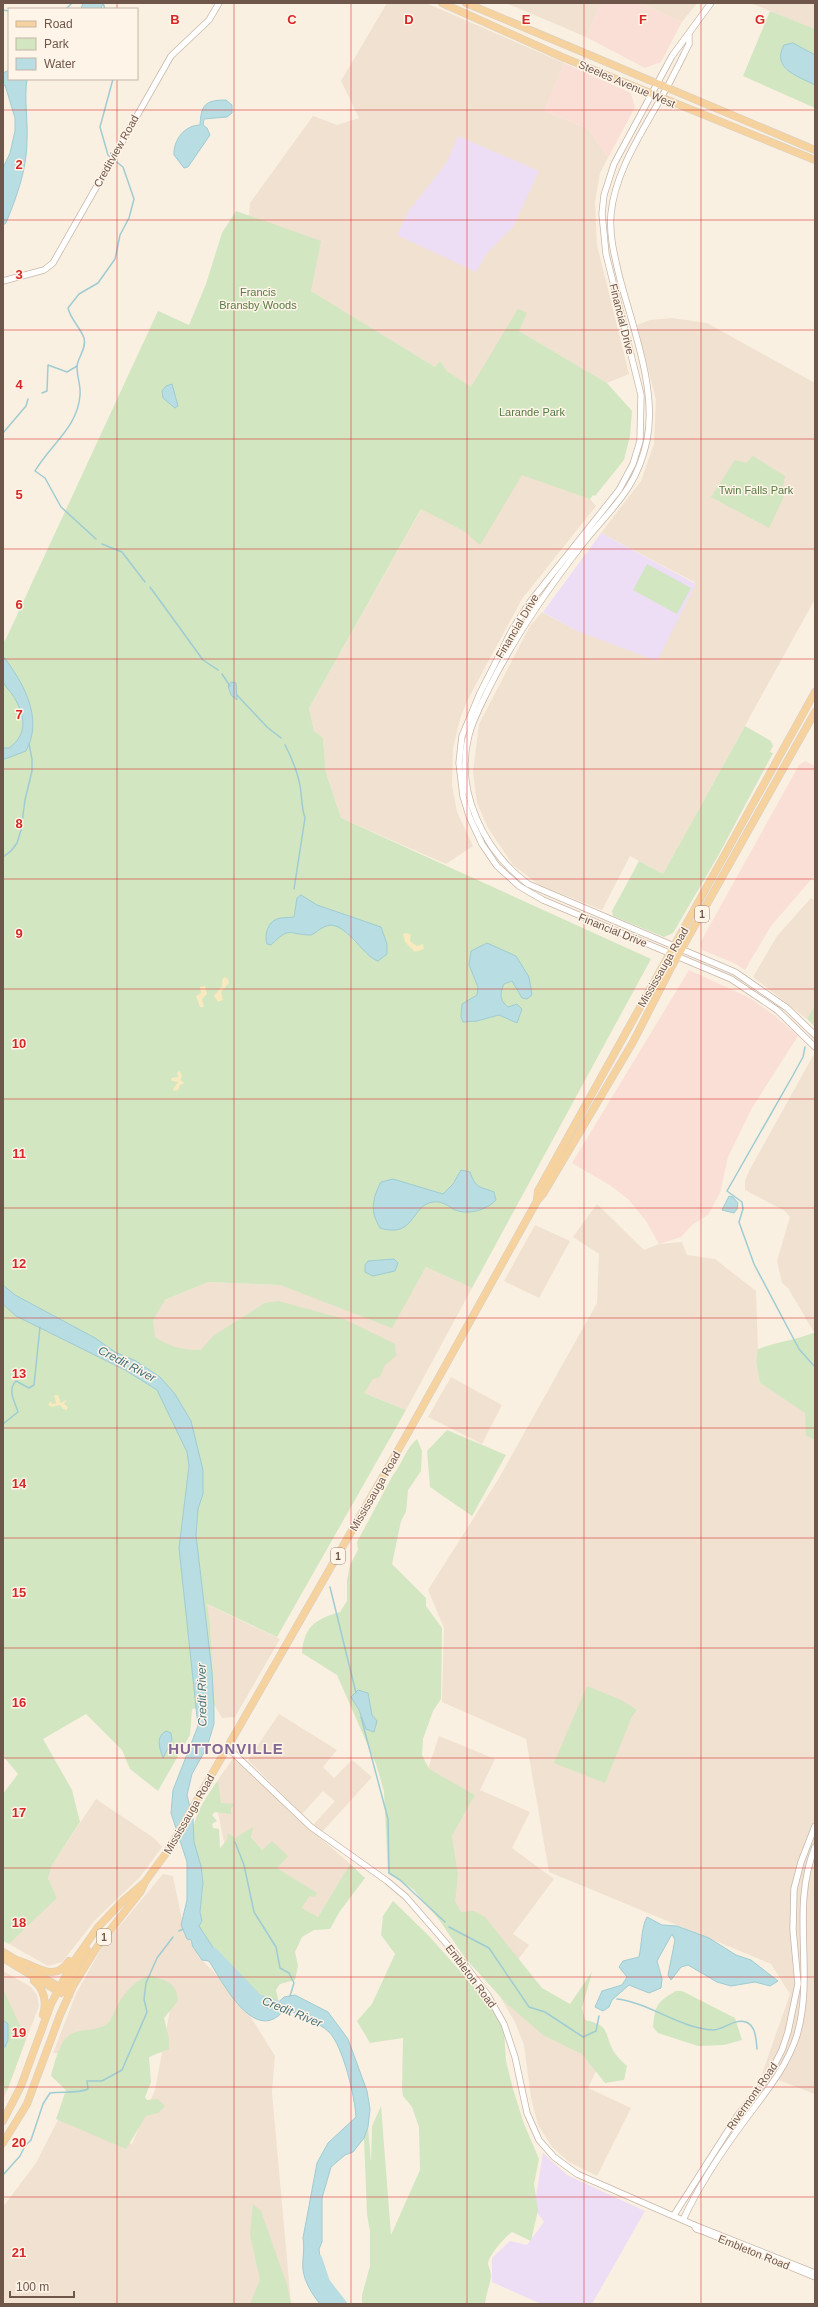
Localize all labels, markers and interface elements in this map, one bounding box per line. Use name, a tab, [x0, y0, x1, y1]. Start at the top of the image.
legend	[8, 8, 138, 80]
text: B	[170, 12, 180, 27]
text: C	[287, 12, 297, 27]
text: D	[404, 12, 414, 27]
text: E	[522, 12, 531, 27]
text: F	[639, 12, 647, 27]
text: G	[755, 12, 765, 27]
text: Road	[44, 17, 73, 31]
text: Park	[44, 37, 70, 51]
text: Water	[44, 57, 76, 71]
street label: Steeles Avenue West	[577, 58, 677, 110]
street label: Creditview Road	[91, 113, 141, 189]
text: 2	[15, 157, 23, 172]
text: 3	[15, 267, 23, 282]
street label: Financial Drive	[607, 282, 637, 356]
park label: Francis Bransby Woods	[219, 286, 297, 311]
text: 4	[15, 377, 23, 392]
park label: Larande Park	[499, 406, 566, 418]
park label: Twin Falls Park	[719, 484, 794, 496]
text: 5	[15, 487, 23, 502]
street label: Financial Drive	[493, 592, 541, 660]
text: 6	[15, 597, 23, 612]
text: 7	[15, 707, 23, 722]
text: 8	[15, 816, 23, 831]
road number: 1	[695, 906, 709, 922]
street label: Financial Drive	[577, 911, 649, 949]
street label: Mississauga Road	[635, 925, 691, 1009]
text: 9	[15, 926, 23, 941]
text: 10	[12, 1036, 26, 1051]
text: 11	[12, 1146, 26, 1161]
text: 12	[12, 1256, 26, 1271]
water label: Credit River	[96, 1343, 159, 1386]
text: 13	[12, 1366, 26, 1381]
street label: Mississauga Road	[347, 1449, 403, 1533]
text: 14	[12, 1476, 27, 1491]
road number: 1	[331, 1548, 345, 1564]
text: 15	[12, 1585, 26, 1600]
water label: Credit River	[194, 1662, 210, 1727]
text: 16	[12, 1695, 26, 1710]
district label: HUTTONVILLE	[168, 1740, 284, 1757]
street label: Mississauga Road	[161, 1772, 217, 1856]
text: 17	[12, 1805, 26, 1820]
text: 18	[12, 1915, 26, 1930]
road number: 1	[97, 1929, 111, 1945]
street label: Embleton Road	[443, 1942, 499, 2010]
water label: Credit River	[260, 1994, 325, 2031]
text: 19	[12, 2025, 26, 2040]
street label: Rivermont Road	[724, 2060, 780, 2132]
text: 20	[12, 2135, 26, 2150]
street label: Embleton Road	[717, 2232, 791, 2272]
text: 21	[12, 2245, 26, 2260]
scale bar	[10, 2273, 74, 2299]
text: 100 m	[16, 2280, 49, 2294]

